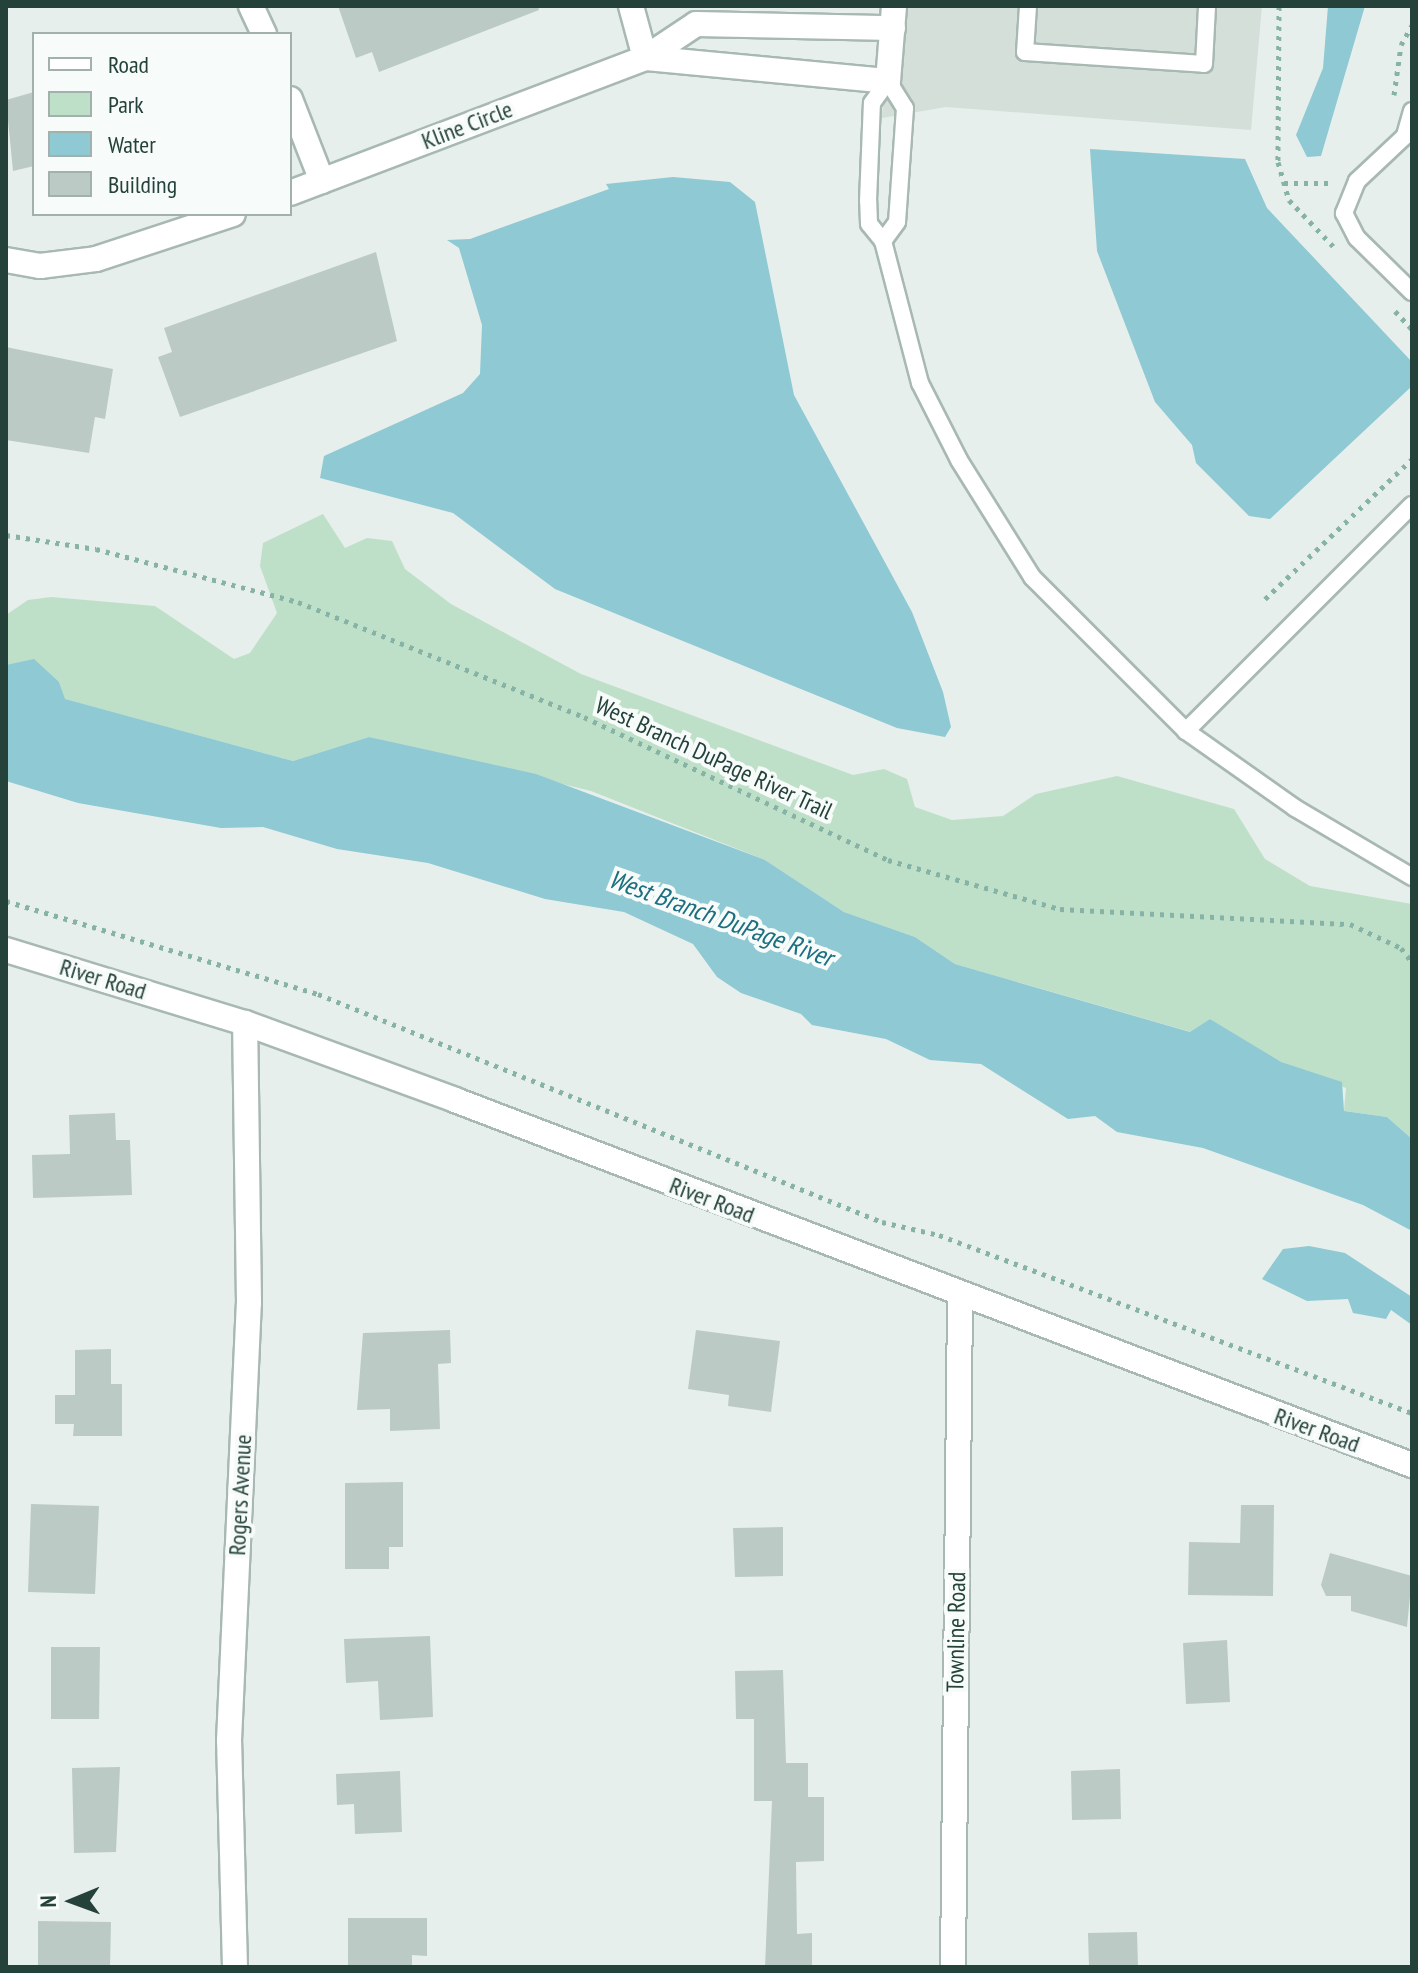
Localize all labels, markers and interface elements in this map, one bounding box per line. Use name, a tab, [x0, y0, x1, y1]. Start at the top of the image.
legend	[32, 32, 292, 216]
text: Road	[108, 49, 149, 80]
text: Park	[108, 89, 144, 120]
street label: Kline Circle	[417, 95, 517, 155]
text: Water	[108, 129, 156, 160]
text: Building	[108, 169, 177, 200]
street label: West Branch DuPage River Trail	[591, 690, 837, 826]
water label: West Branch DuPage River	[605, 863, 837, 973]
street label: River Road	[56, 952, 150, 1006]
street label: River Road	[666, 1171, 758, 1229]
street label: River Road	[1270, 1401, 1364, 1459]
street label: Rogers Avenue	[222, 1433, 258, 1557]
street label: Townline Road	[941, 1572, 971, 1692]
north arrow	[32, 1861, 112, 1941]
text: N	[34, 1895, 62, 1908]

